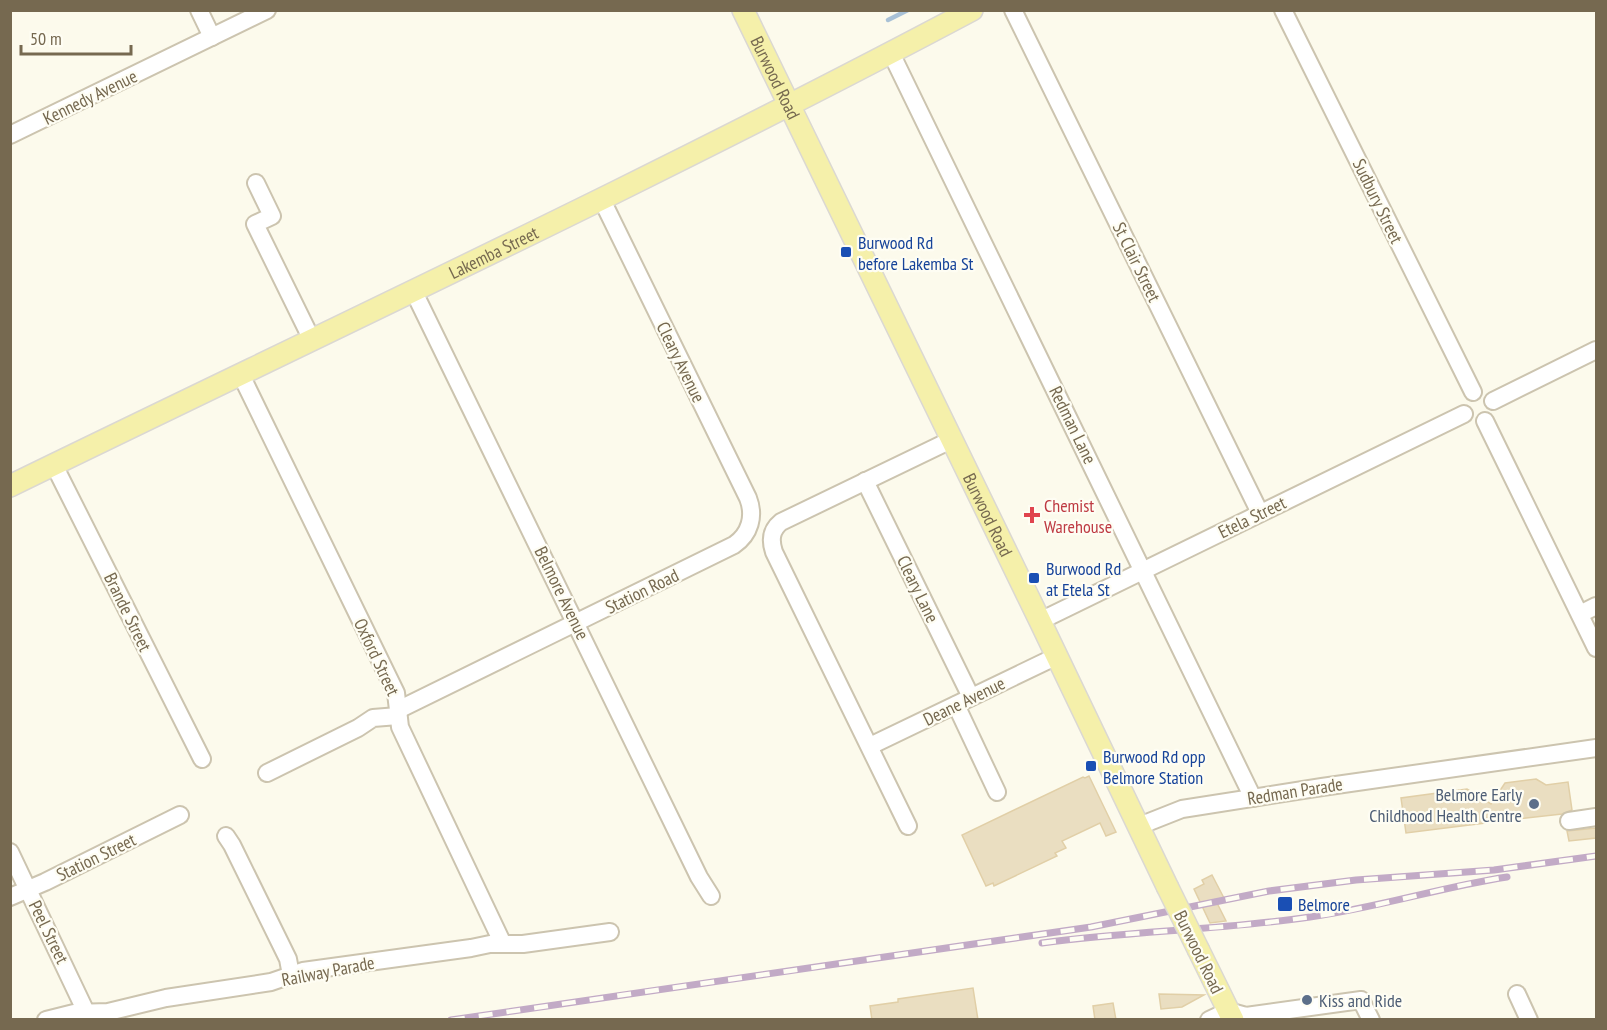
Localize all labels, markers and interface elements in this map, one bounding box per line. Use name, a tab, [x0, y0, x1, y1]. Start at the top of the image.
scale bar	[21, 18, 130, 56]
text: 50 m	[30, 27, 62, 50]
street label: Burwood Road	[746, 32, 806, 123]
street label: Kennedy Avenue	[39, 64, 141, 130]
street label: Sudbury Street	[1348, 155, 1408, 247]
street label: St Clair Street	[1108, 218, 1166, 306]
street label: Lakemba Street	[445, 221, 542, 284]
place label: Burwood Rd before Lakemba St	[858, 231, 974, 275]
marker: Burwood Rd before Lakemba St	[839, 245, 853, 259]
street label: Cleary Avenue	[652, 318, 710, 406]
street label: Redman Lane	[1044, 382, 1102, 468]
street label: Burwood Road	[958, 469, 1018, 560]
street label: Etela Street	[1214, 491, 1290, 543]
place label: Chemist Warehouse	[1044, 494, 1112, 538]
marker: Chemist Warehouse	[1025, 508, 1039, 522]
street label: Belmore Avenue	[530, 543, 594, 643]
street label: Cleary Lane	[892, 552, 944, 626]
place label: Burwood Rd at Etela St	[1046, 557, 1121, 601]
street label: Station Road	[601, 563, 683, 619]
street label: Brande Street	[99, 569, 157, 655]
marker: Burwood Rd at Etela St	[1027, 571, 1041, 585]
street label: Oxford Street	[349, 615, 405, 699]
street label: Deane Avenue	[919, 671, 1009, 731]
place label: Burwood Rd opp Belmore Station	[1103, 745, 1206, 789]
marker: Burwood Rd opp Belmore Station	[1084, 759, 1098, 773]
street label: Redman Parade	[1246, 772, 1344, 810]
place label: Belmore Early Childhood Health Centre	[1369, 783, 1522, 827]
marker: Belmore Early Childhood Health Centre	[1527, 797, 1541, 811]
street label: Station Street	[53, 828, 139, 886]
place label: Belmore	[1298, 893, 1350, 916]
marker: Belmore	[1276, 895, 1294, 913]
street label: Peel Street	[24, 897, 74, 967]
street label: Burwood Road	[1169, 907, 1229, 997]
street label: Railway Parade	[280, 951, 376, 991]
place label: Kiss and Ride	[1319, 989, 1402, 1012]
marker: Kiss and Ride	[1300, 993, 1314, 1007]

